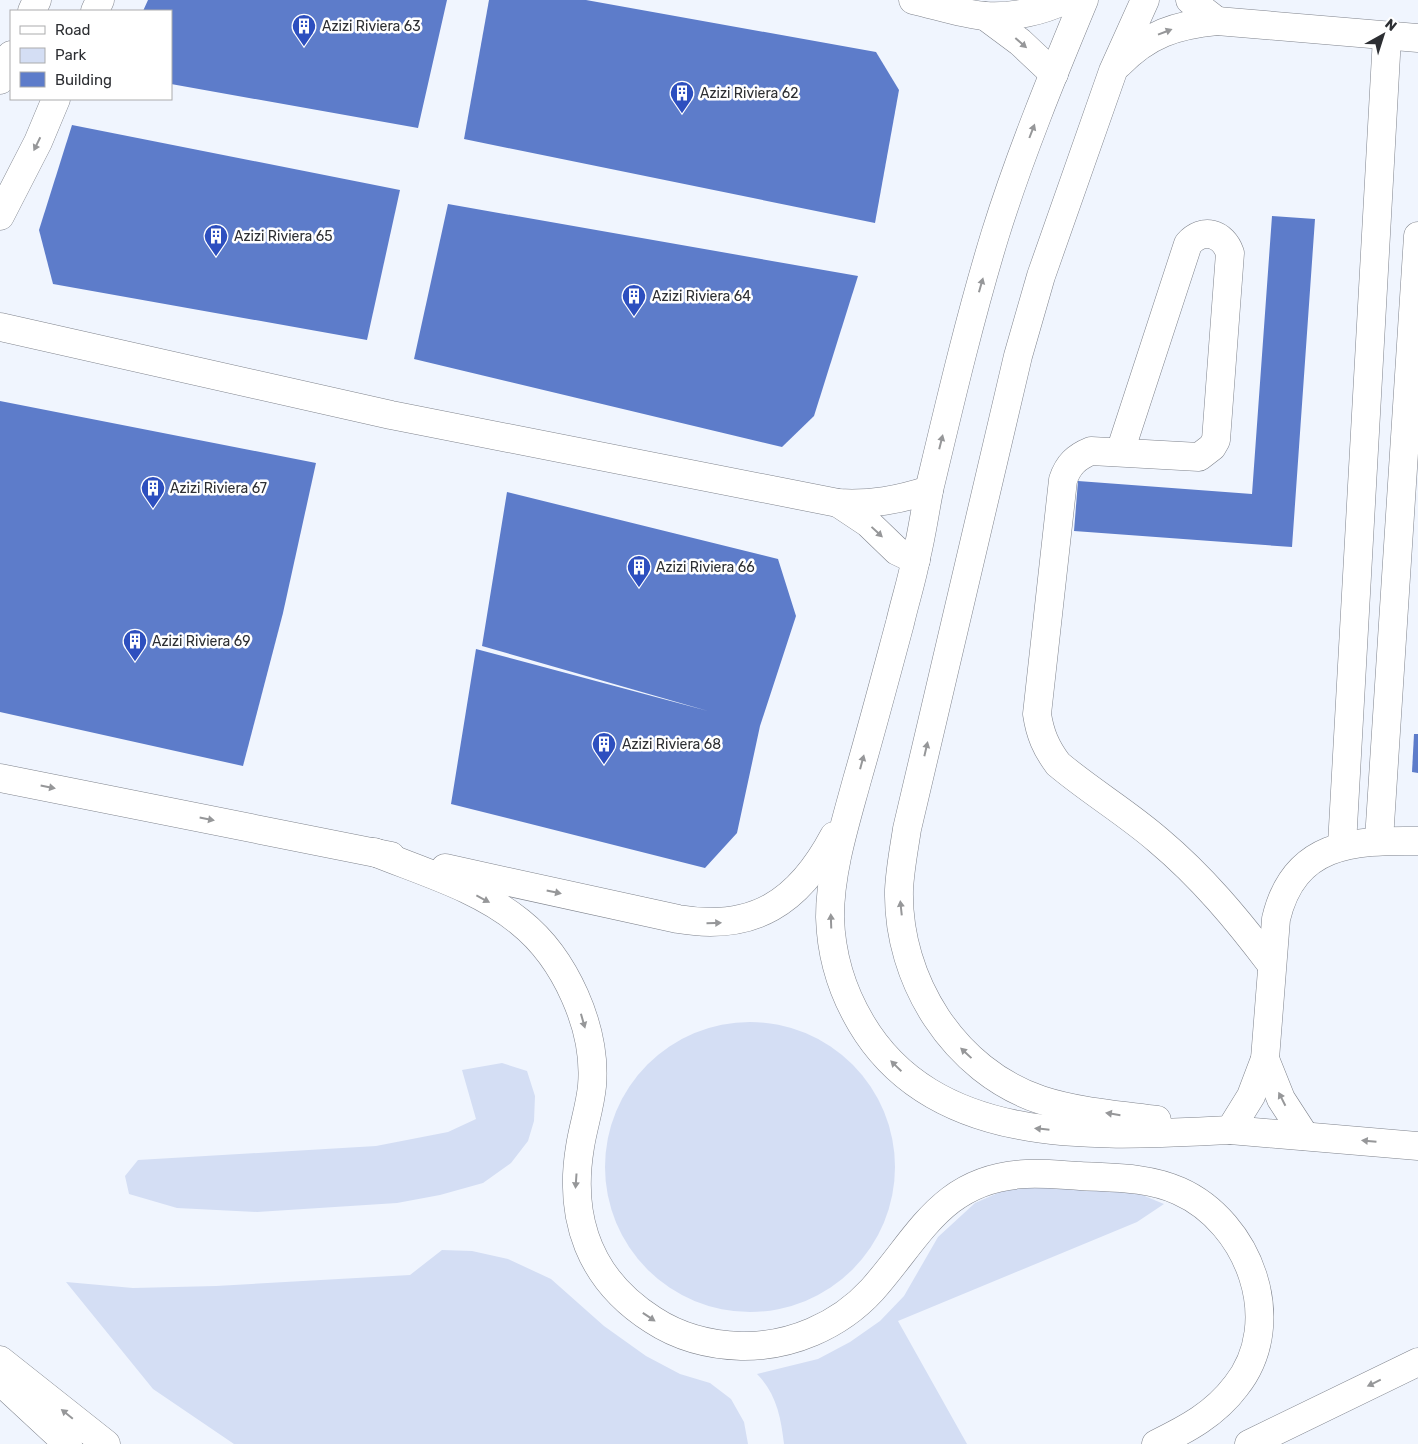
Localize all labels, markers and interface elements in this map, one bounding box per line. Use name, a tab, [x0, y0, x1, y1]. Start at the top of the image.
legend	[10, 10, 172, 100]
north arrow	[1358, 10, 1408, 60]
building icon: Azizi Riviera 63	[291, 13, 317, 47]
text: N	[1382, 16, 1400, 35]
place label: Azizi Riviera 63	[322, 18, 421, 35]
text: Road	[55, 21, 91, 39]
one-way arrow	[1158, 28, 1173, 36]
one-way arrow	[1015, 37, 1027, 49]
text: Park	[55, 46, 86, 64]
text: Building	[55, 71, 112, 89]
building icon: Azizi Riviera 62	[669, 80, 695, 114]
place label: Azizi Riviera 62	[700, 85, 798, 102]
one-way arrow	[1029, 123, 1036, 138]
one-way arrow	[33, 136, 41, 151]
building icon: Azizi Riviera 65	[203, 223, 229, 257]
place label: Azizi Riviera 65	[234, 228, 333, 245]
one-way arrow	[978, 277, 986, 292]
building icon: Azizi Riviera 64	[621, 283, 647, 317]
place label: Azizi Riviera 64	[652, 288, 751, 305]
one-way arrow	[937, 435, 945, 450]
building icon: Azizi Riviera 67	[140, 475, 166, 509]
place label: Azizi Riviera 67	[170, 480, 267, 497]
one-way arrow	[871, 526, 883, 538]
building icon: Azizi Riviera 66	[626, 554, 652, 588]
place label: Azizi Riviera 66	[656, 559, 755, 576]
building icon: Azizi Riviera 69	[122, 628, 148, 662]
place label: Azizi Riviera 69	[152, 633, 251, 650]
building icon: Azizi Riviera 68	[591, 731, 617, 765]
place label: Azizi Riviera 68	[622, 736, 721, 753]
one-way arrow	[922, 741, 930, 756]
one-way arrow	[858, 755, 866, 770]
one-way arrow	[40, 783, 55, 791]
one-way arrow	[199, 816, 215, 824]
one-way arrow	[547, 888, 562, 896]
one-way arrow	[476, 895, 491, 903]
one-way arrow	[896, 900, 904, 916]
one-way arrow	[827, 913, 835, 929]
one-way arrow	[706, 918, 722, 926]
one-way arrow	[580, 1013, 588, 1028]
one-way arrow	[960, 1047, 972, 1059]
one-way arrow	[890, 1060, 902, 1072]
one-way arrow	[1278, 1092, 1286, 1106]
one-way arrow	[1104, 1110, 1120, 1118]
one-way arrow	[1034, 1124, 1050, 1132]
one-way arrow	[1361, 1137, 1377, 1145]
one-way arrow	[572, 1173, 580, 1189]
one-way arrow	[643, 1312, 656, 1322]
one-way arrow	[1367, 1379, 1381, 1387]
one-way arrow	[61, 1409, 74, 1420]

